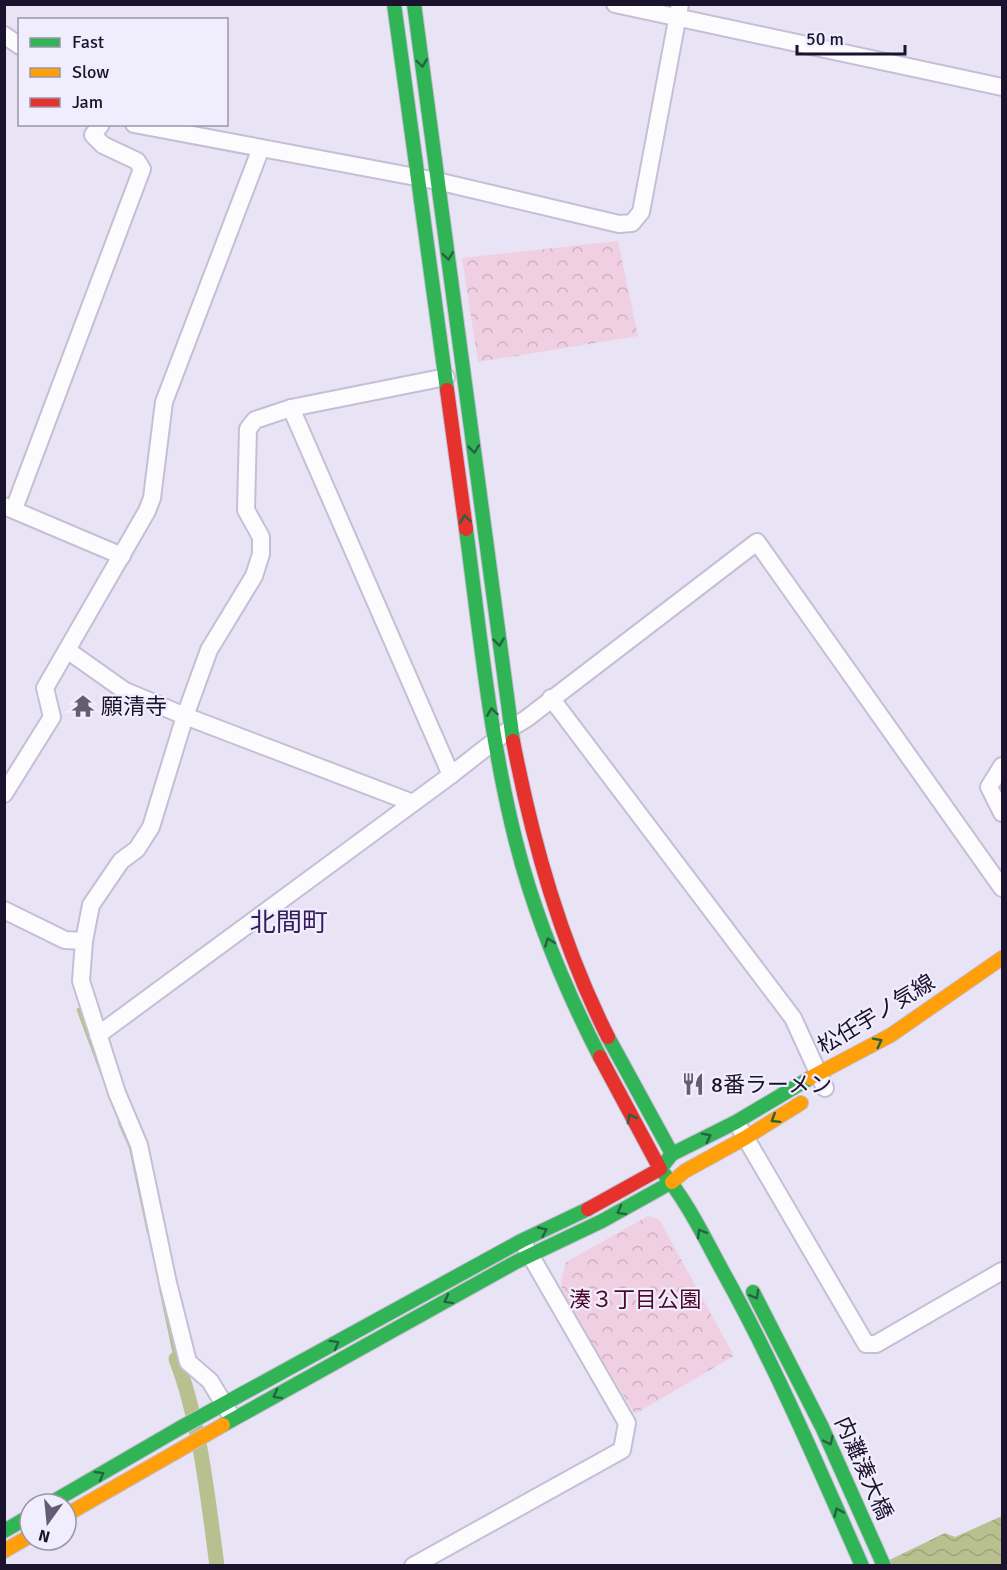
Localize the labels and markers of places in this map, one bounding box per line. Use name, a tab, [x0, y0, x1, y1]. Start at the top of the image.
temple icon: 願清寺	[70, 693, 96, 719]
place label: 願清寺	[101, 693, 167, 720]
restaurant icon: 8番ラーメン	[680, 1071, 706, 1097]
place label: 8番ラーメン	[711, 1071, 832, 1098]

